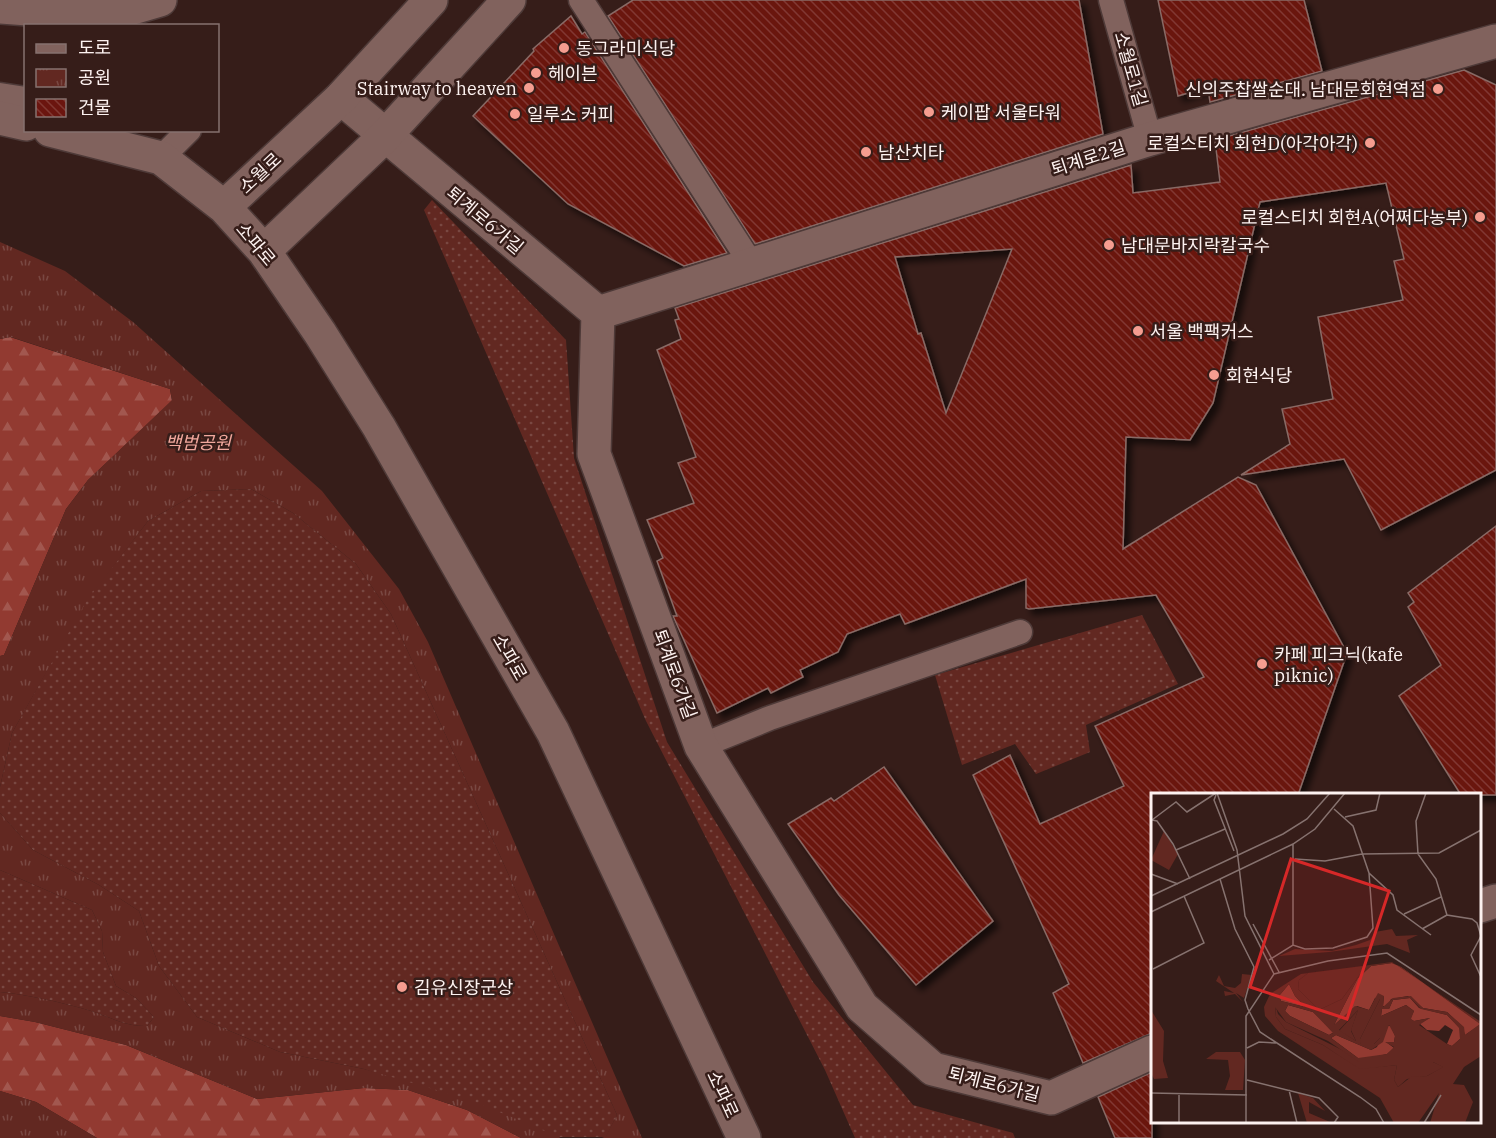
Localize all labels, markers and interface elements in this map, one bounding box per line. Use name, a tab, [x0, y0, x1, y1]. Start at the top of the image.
legend	[24, 24, 219, 132]
street label: 소월로1길	[1109, 29, 1153, 109]
text: 도로	[78, 36, 111, 59]
place label: 동그라미식당	[576, 37, 675, 60]
marker: 동그라미식당	[557, 41, 571, 55]
place label: 헤이븐	[548, 62, 598, 85]
text: 공원	[78, 66, 111, 89]
marker: 헤이븐	[529, 66, 543, 80]
place label: Stairway to heaven	[357, 77, 517, 100]
place label: 신의주찹쌀순대. 남대문회현역점	[1185, 78, 1426, 101]
marker: Stairway to heaven	[522, 81, 536, 95]
marker: 신의주찹쌀순대. 남대문회현역점	[1431, 82, 1445, 96]
text: 건물	[78, 96, 111, 119]
place label: 케이팝 서울타워	[941, 101, 1061, 124]
place label: 일루소 커피	[527, 103, 614, 126]
marker: 케이팝 서울타워	[922, 105, 936, 119]
marker: 일루소 커피	[508, 107, 522, 121]
place label: 로컬스티치 회현D(아각아각)	[1147, 132, 1358, 155]
street label: 퇴계로2길	[1048, 135, 1128, 181]
marker: 로컬스티치 회현D(아각아각)	[1363, 136, 1377, 150]
place label: 남산치타	[878, 141, 945, 164]
marker: 남산치타	[859, 145, 873, 159]
street label: 소월로	[234, 148, 286, 198]
street label: 퇴계로6가길	[442, 181, 528, 259]
place label: 로컬스티치 회현A(어쩌다농부)	[1241, 206, 1468, 229]
marker: 로컬스티치 회현A(어쩌다농부)	[1473, 210, 1487, 224]
street label: 소파로	[231, 218, 281, 270]
place label: 남대문바지락칼국수	[1121, 234, 1270, 257]
marker: 남대문바지락칼국수	[1102, 238, 1116, 252]
place label: 서울 백팩커스	[1150, 320, 1254, 343]
marker: 서울 백팩커스	[1131, 324, 1145, 338]
place label: 회현식당	[1226, 364, 1292, 387]
marker: 회현식당	[1207, 368, 1221, 382]
park label: 백범공원	[165, 431, 233, 454]
street label: 퇴계로6가길	[648, 626, 702, 722]
street label: 소파로	[488, 630, 532, 684]
place label: 카페 피크닉(kafe piknic)	[1274, 643, 1403, 687]
marker: 카페 피크닉(kafe piknic)	[1255, 657, 1269, 671]
inset map	[1151, 793, 1481, 1123]
place label: 김유신장군상	[414, 976, 513, 999]
marker: 김유신장군상	[395, 980, 409, 994]
street label: 퇴계로6가길	[946, 1062, 1042, 1106]
street label: 소파로	[702, 1067, 744, 1121]

